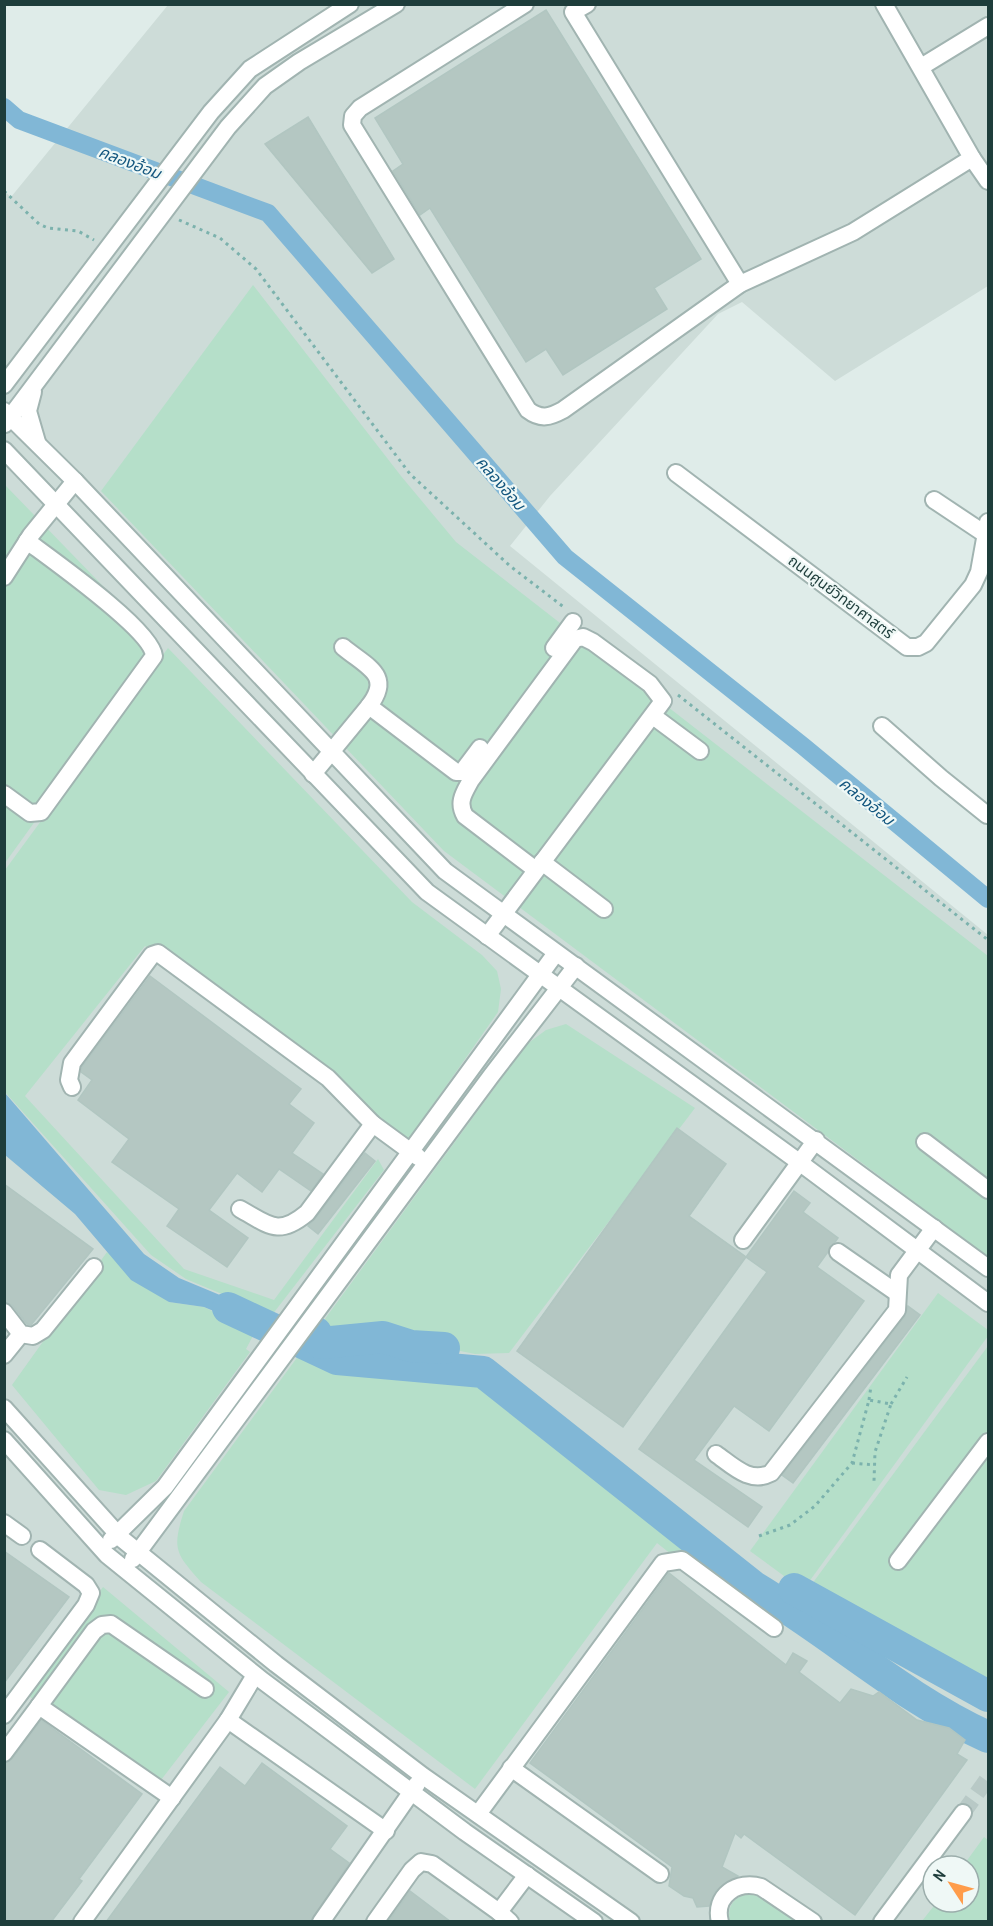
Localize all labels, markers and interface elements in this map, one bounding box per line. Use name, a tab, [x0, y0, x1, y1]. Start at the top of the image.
water label: คลองอ้อม	[96, 140, 165, 184]
water label: คลองอ้อม	[471, 451, 531, 516]
street label: ถนนศูนย์วิทยาศาสตร์	[784, 550, 899, 644]
water label: คลองอ้อม	[835, 772, 900, 831]
north arrow	[921, 1854, 981, 1914]
text: N	[927, 1865, 951, 1885]

